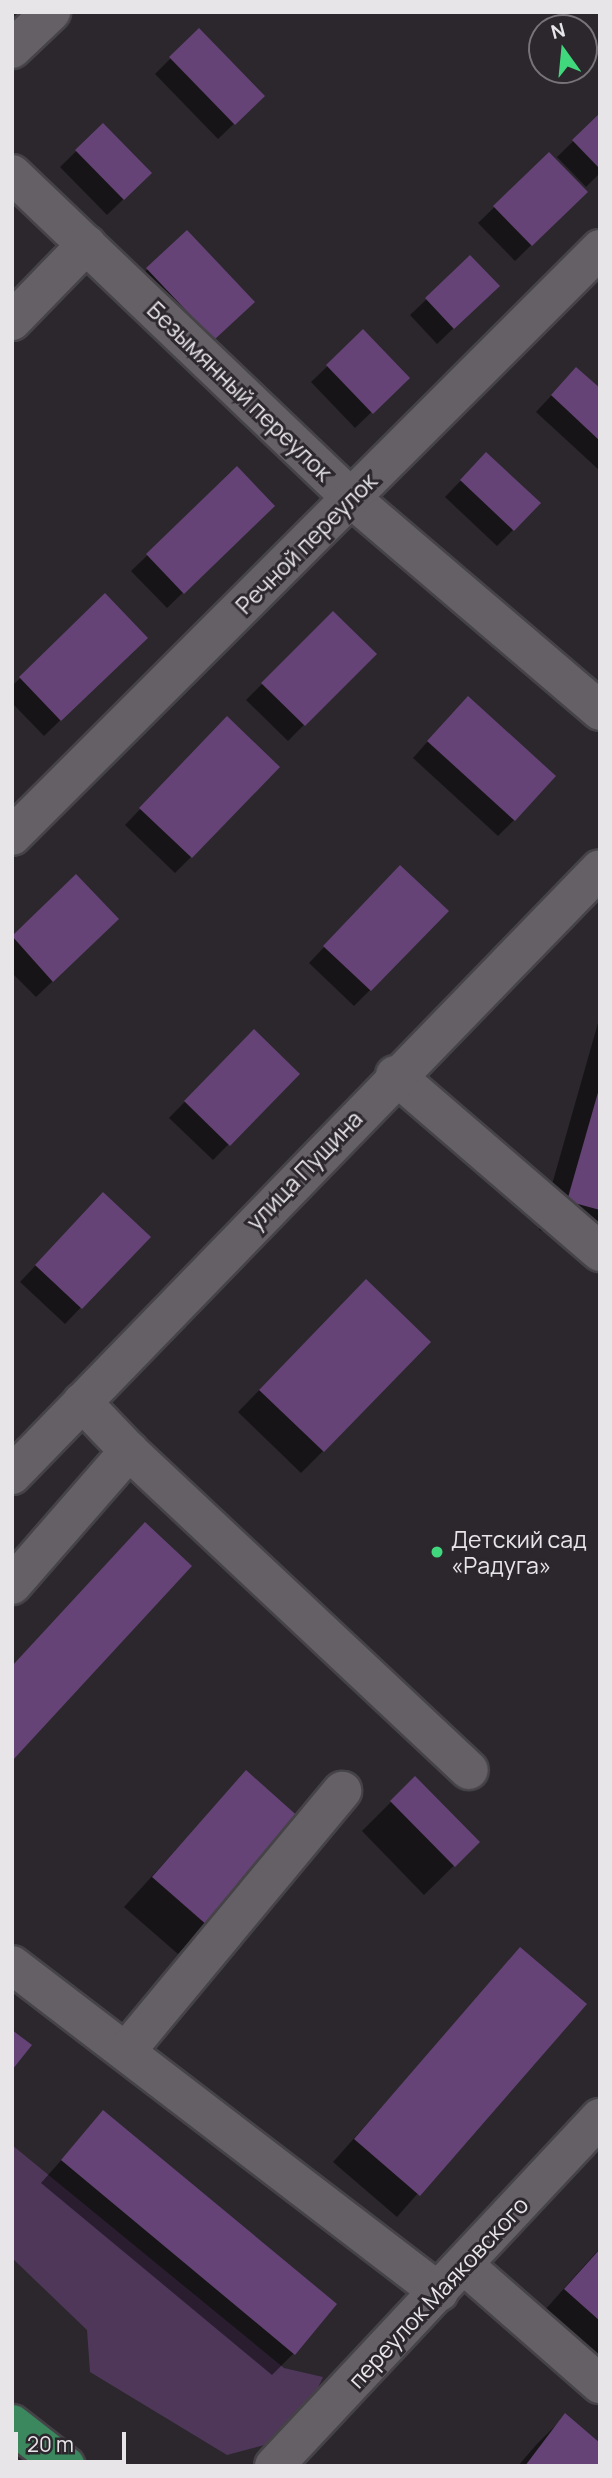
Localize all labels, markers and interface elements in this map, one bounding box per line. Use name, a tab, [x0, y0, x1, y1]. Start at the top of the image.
north arrow	[528, 14, 598, 84]
text: N	[548, 16, 568, 45]
street label: Безымянный переулок	[142, 296, 338, 486]
street label: Речной переулок	[230, 467, 382, 619]
street label: улица Пущина	[240, 1105, 368, 1235]
place label: Детский сад «Радуга»	[451, 1525, 587, 1579]
marker: Детский сад «Радуга»	[429, 1544, 445, 1560]
street label: переулок Маяковского	[342, 2191, 534, 2393]
scale bar	[18, 2418, 130, 2462]
text: 20 m	[27, 2430, 74, 2458]

